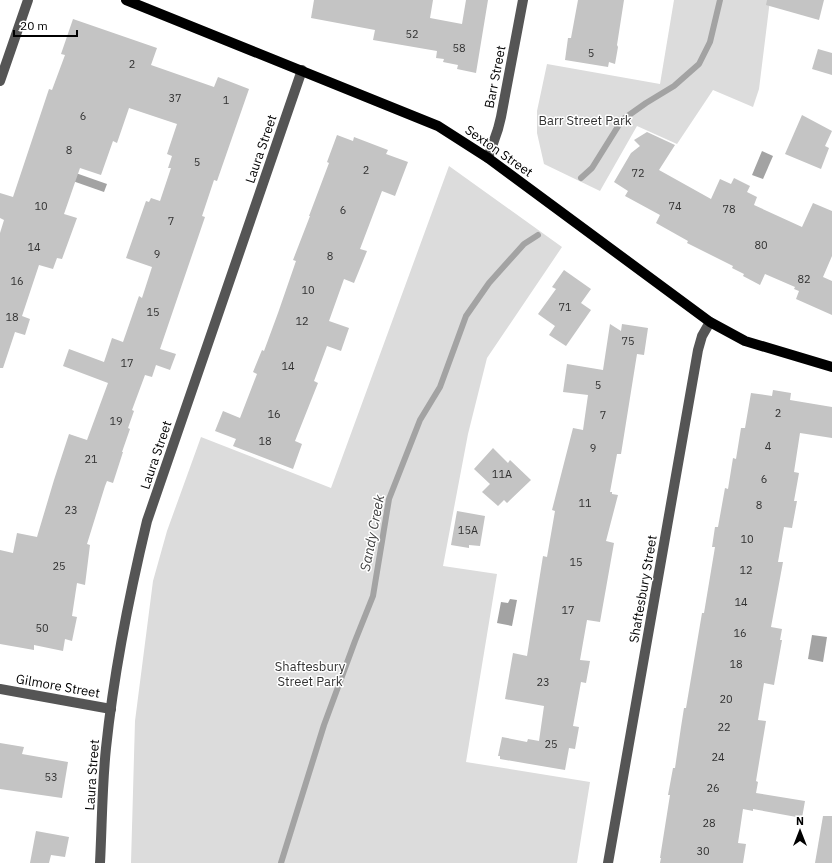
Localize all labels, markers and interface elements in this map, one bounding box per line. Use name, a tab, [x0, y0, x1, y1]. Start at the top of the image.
scale bar	[14, 12, 77, 38]
text: 20 m	[20, 18, 48, 33]
house number: 52	[405, 27, 419, 41]
house number: 58	[452, 41, 466, 55]
street label: Barr Street	[481, 44, 509, 110]
house number: 5	[588, 46, 594, 60]
house number: 2	[129, 57, 135, 71]
house number: 37	[168, 91, 182, 105]
house number: 1	[223, 93, 230, 107]
house number: 6	[80, 109, 86, 123]
park label: Barr Street Park	[538, 112, 632, 129]
street label: Laura Street	[241, 113, 281, 185]
street label: Sexton Street	[462, 121, 536, 181]
house number: 8	[66, 143, 72, 157]
house number: 5	[194, 155, 200, 169]
house number: 2	[363, 163, 369, 177]
house number: 72	[631, 166, 645, 180]
house number: 10	[34, 199, 48, 213]
house number: 74	[668, 199, 682, 213]
house number: 78	[722, 202, 736, 216]
house number: 6	[340, 203, 346, 217]
house number: 7	[168, 214, 174, 228]
house number: 80	[754, 238, 768, 252]
house number: 14	[27, 240, 41, 254]
house number: 9	[154, 247, 160, 261]
house number: 8	[327, 249, 333, 263]
house number: 82	[797, 272, 811, 286]
house number: 16	[10, 274, 24, 288]
house number: 10	[301, 283, 315, 297]
house number: 71	[558, 300, 572, 314]
house number: 15	[146, 305, 160, 319]
house number: 18	[5, 310, 19, 324]
house number: 12	[295, 314, 309, 328]
house number: 75	[621, 334, 635, 348]
house number: 17	[120, 356, 134, 370]
house number: 14	[281, 359, 295, 373]
house number: 5	[595, 378, 601, 392]
house number: 2	[775, 406, 781, 420]
house number: 16	[267, 407, 281, 421]
house number: 7	[600, 408, 606, 422]
house number: 19	[109, 414, 123, 428]
street label: Laura Street	[136, 419, 176, 491]
house number: 18	[258, 434, 272, 448]
house number: 4	[765, 439, 772, 453]
house number: 9	[590, 441, 596, 455]
house number: 21	[84, 452, 98, 466]
house number: 11A	[492, 467, 512, 481]
house number: 6	[761, 472, 767, 486]
water label: Sandy Creek	[356, 493, 388, 573]
house number: 11	[578, 496, 592, 510]
house number: 8	[756, 498, 762, 512]
house number: 23	[64, 503, 78, 517]
house number: 15A	[458, 523, 478, 537]
house number: 10	[740, 532, 754, 546]
street label: Shaftesbury Street	[625, 534, 661, 644]
house number: 15	[569, 555, 583, 569]
house number: 25	[52, 559, 66, 573]
house number: 12	[739, 563, 753, 577]
house number: 14	[734, 595, 748, 609]
house number: 17	[561, 603, 575, 617]
house number: 50	[35, 621, 49, 635]
house number: 16	[733, 626, 747, 640]
house number: 18	[729, 657, 743, 671]
park label: Shaftesbury Street Park	[275, 658, 346, 690]
street label: Gilmore Street	[15, 670, 101, 702]
house number: 23	[536, 675, 550, 689]
house number: 20	[719, 692, 733, 706]
house number: 22	[717, 720, 731, 734]
house number: 25	[544, 737, 558, 751]
street label: Laura Street	[81, 739, 103, 811]
house number: 24	[711, 750, 725, 764]
house number: 53	[44, 770, 58, 784]
house number: 26	[706, 781, 720, 795]
north arrow	[780, 811, 820, 851]
text: N	[796, 814, 804, 828]
house number: 28	[702, 816, 716, 830]
house number: 30	[696, 844, 710, 858]

